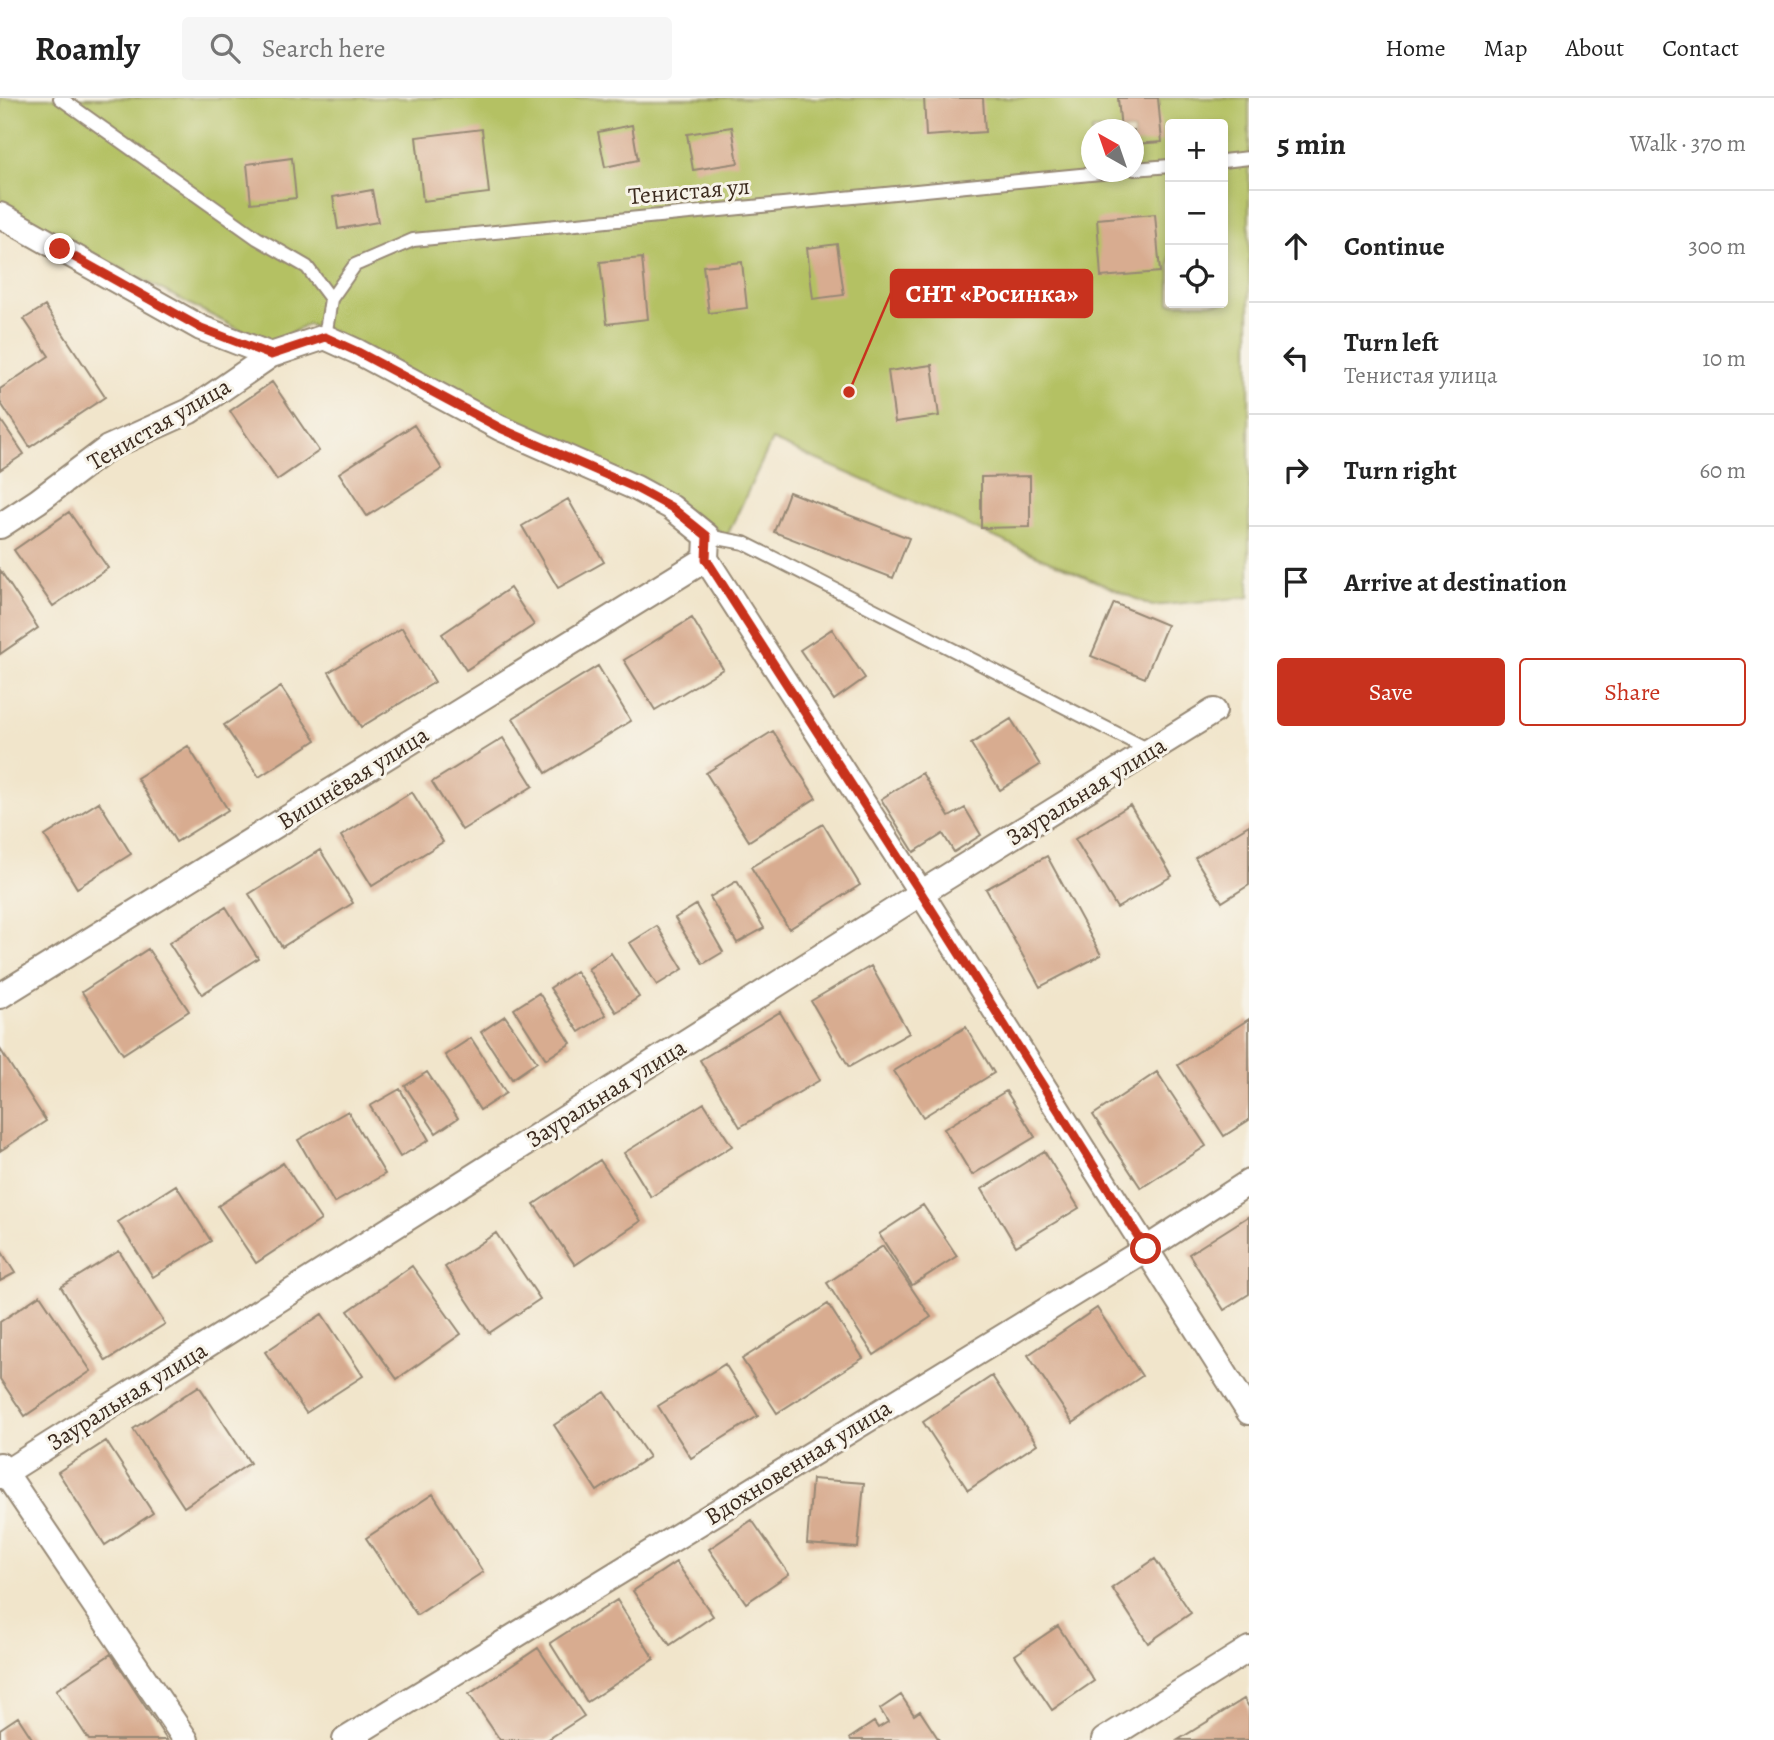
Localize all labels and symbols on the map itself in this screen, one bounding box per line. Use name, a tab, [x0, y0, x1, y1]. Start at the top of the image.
north arrow	[1081, 119, 1144, 182]
street label: Тенистая ул	[627, 170, 751, 212]
route end	[44, 233, 75, 264]
callout: СНТ «Росинка»	[891, 270, 1092, 317]
text: СНТ «Росинка»	[906, 276, 1079, 311]
street label: Тенистая улица	[82, 370, 236, 478]
street label: Вишнёвая улица	[271, 719, 435, 837]
street label: Зауральная улица	[1000, 729, 1172, 853]
street label: Зауральная улица	[520, 1031, 692, 1155]
route start	[1130, 1233, 1161, 1264]
street label: Зауральная улица	[41, 1334, 213, 1458]
street label: Вдохновенная улица	[699, 1392, 897, 1532]

